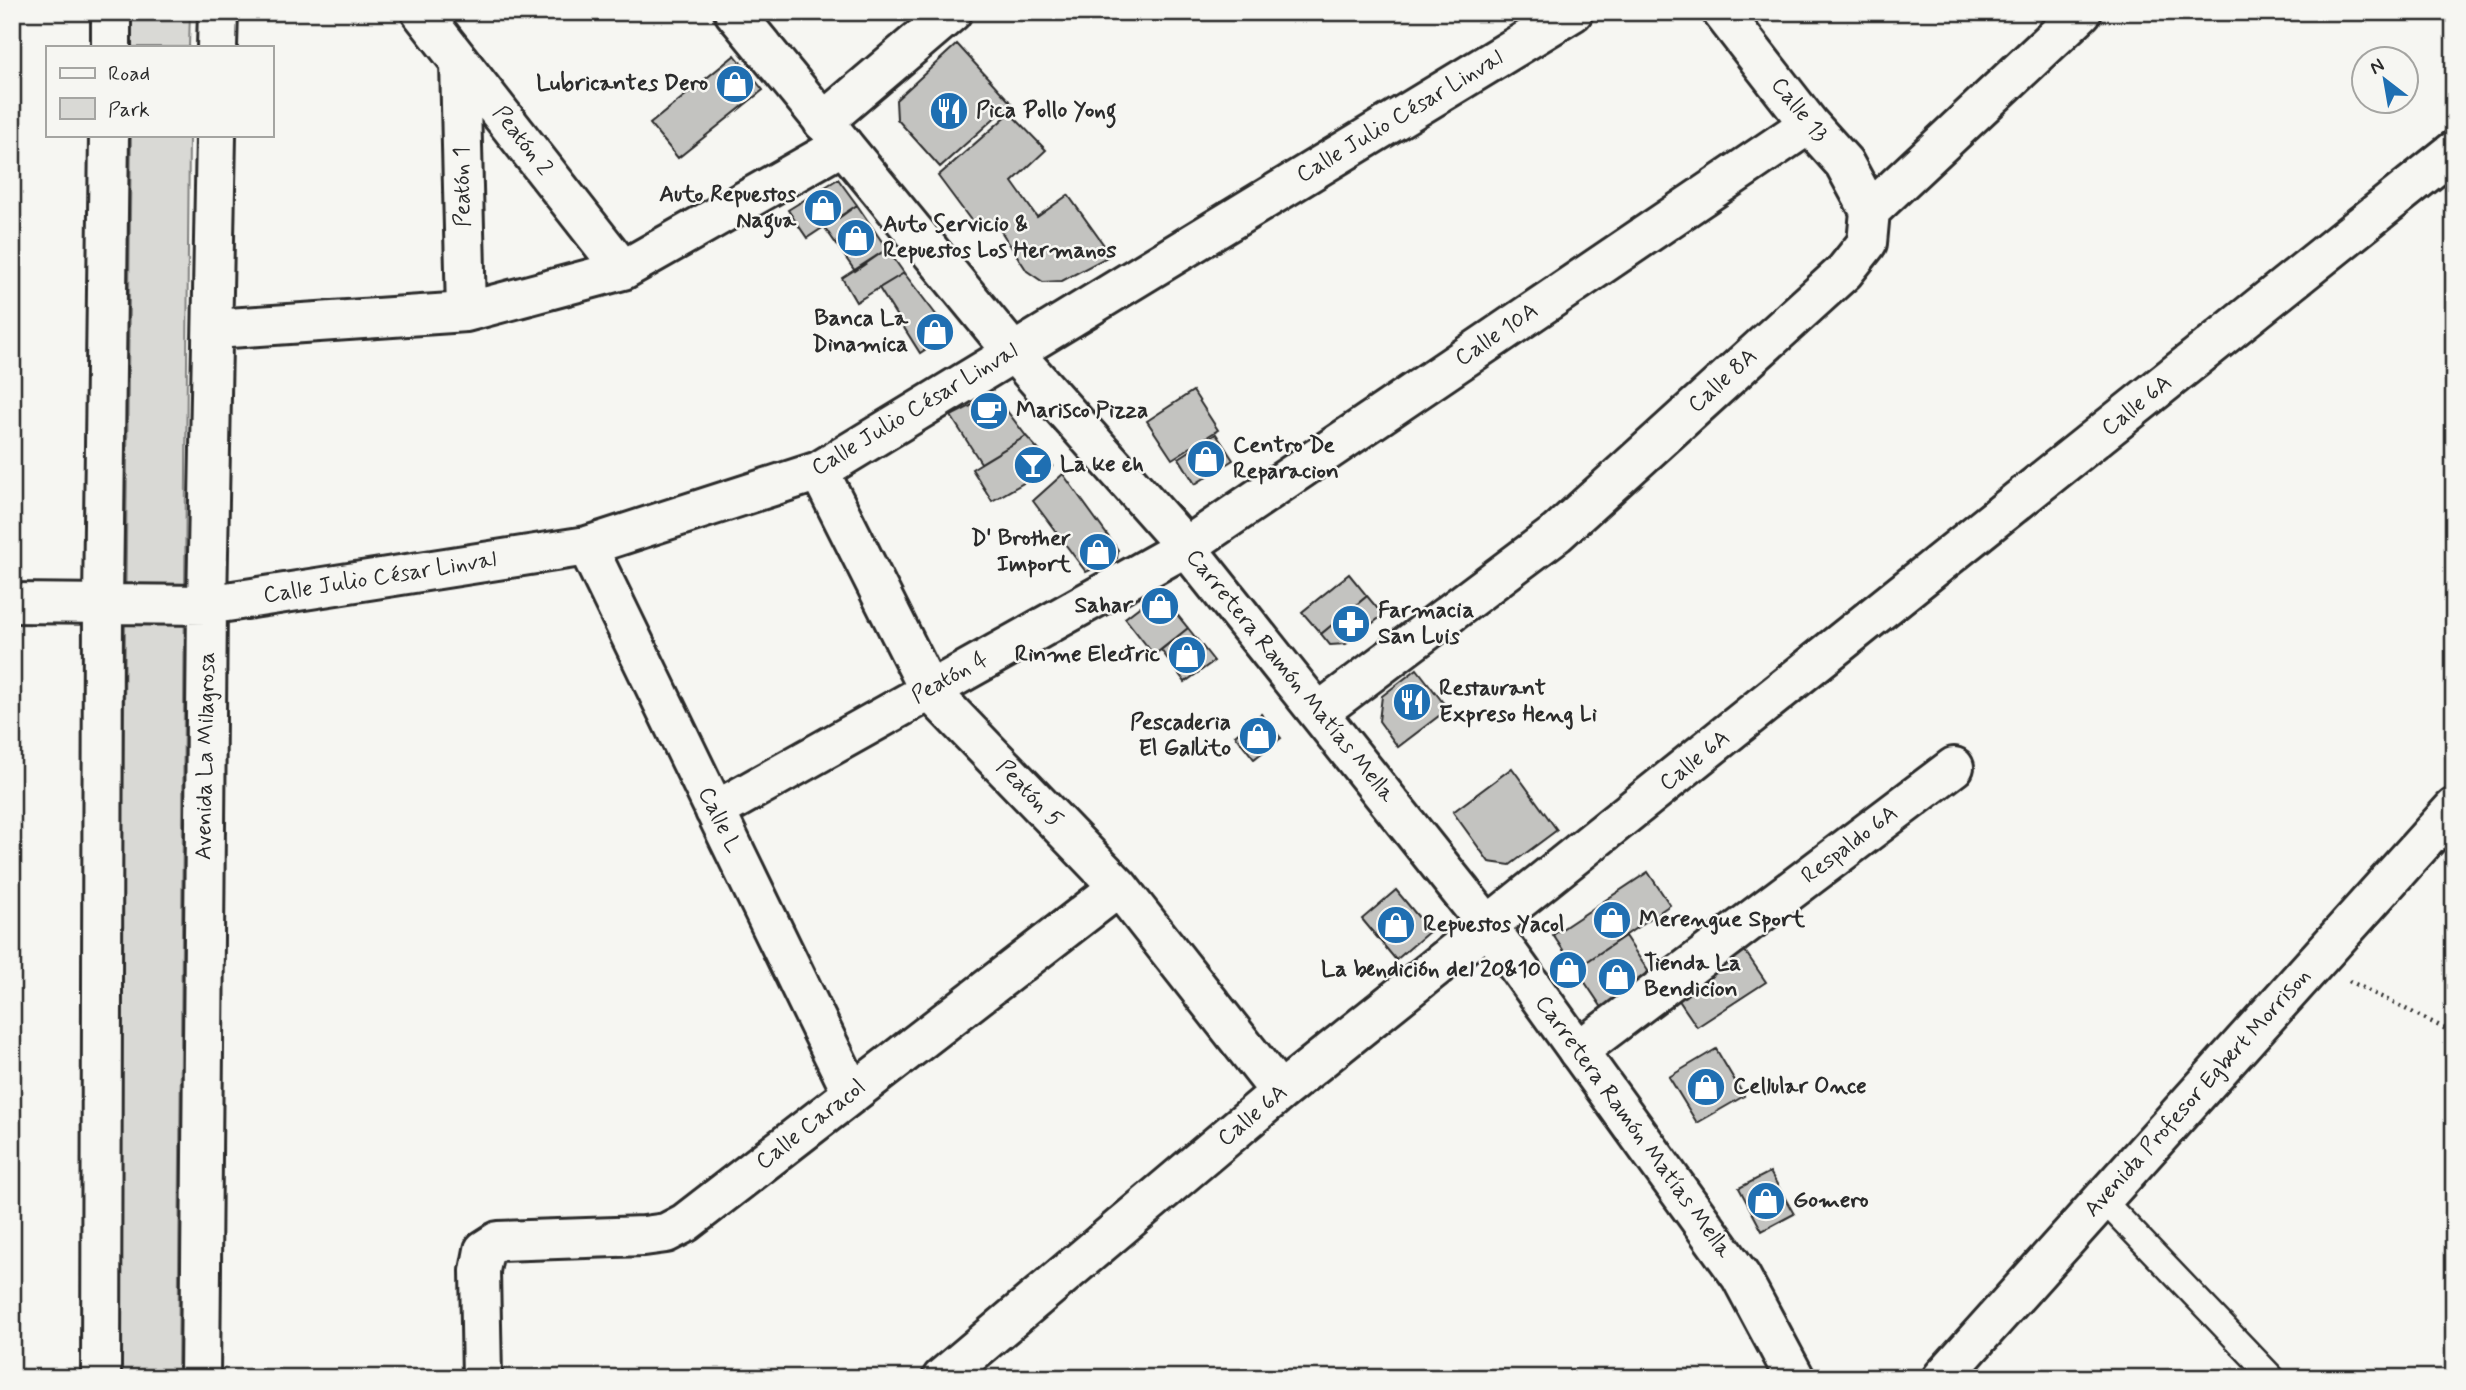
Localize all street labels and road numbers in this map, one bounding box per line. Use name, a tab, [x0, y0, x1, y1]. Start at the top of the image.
street label: Calle Julio César Linval	[1291, 43, 1509, 191]
street label: Calle 13	[1764, 71, 1835, 149]
street label: Peatón 2	[485, 100, 559, 182]
street label: Peatón 1	[447, 147, 479, 227]
street label: Calle 10A	[1450, 296, 1544, 374]
street label: Calle Julio César Linval	[806, 336, 1024, 484]
street label: Calle 8A	[1682, 342, 1764, 420]
street label: Calle 6A	[2096, 368, 2178, 444]
street label: Carretera Ramón Matías Mella	[1178, 543, 1402, 809]
street label: Calle Julio César Linval	[261, 545, 499, 611]
street label: Peatón 4	[906, 645, 994, 711]
street label: Avenida La Milagrosa	[189, 652, 223, 860]
street label: Calle 6A	[1654, 723, 1736, 799]
street label: Peatón 5	[989, 753, 1069, 835]
street label: Calle L	[690, 782, 748, 858]
street label: Respaldo 6A	[1796, 799, 1904, 891]
street label: Avenida Profesor Egbert Morrison	[2078, 962, 2318, 1224]
street label: Carretera Ramón Matías Mella	[1528, 990, 1739, 1264]
street label: Calle Caracol	[750, 1073, 872, 1177]
street label: Calle 6A	[1212, 1078, 1294, 1154]

